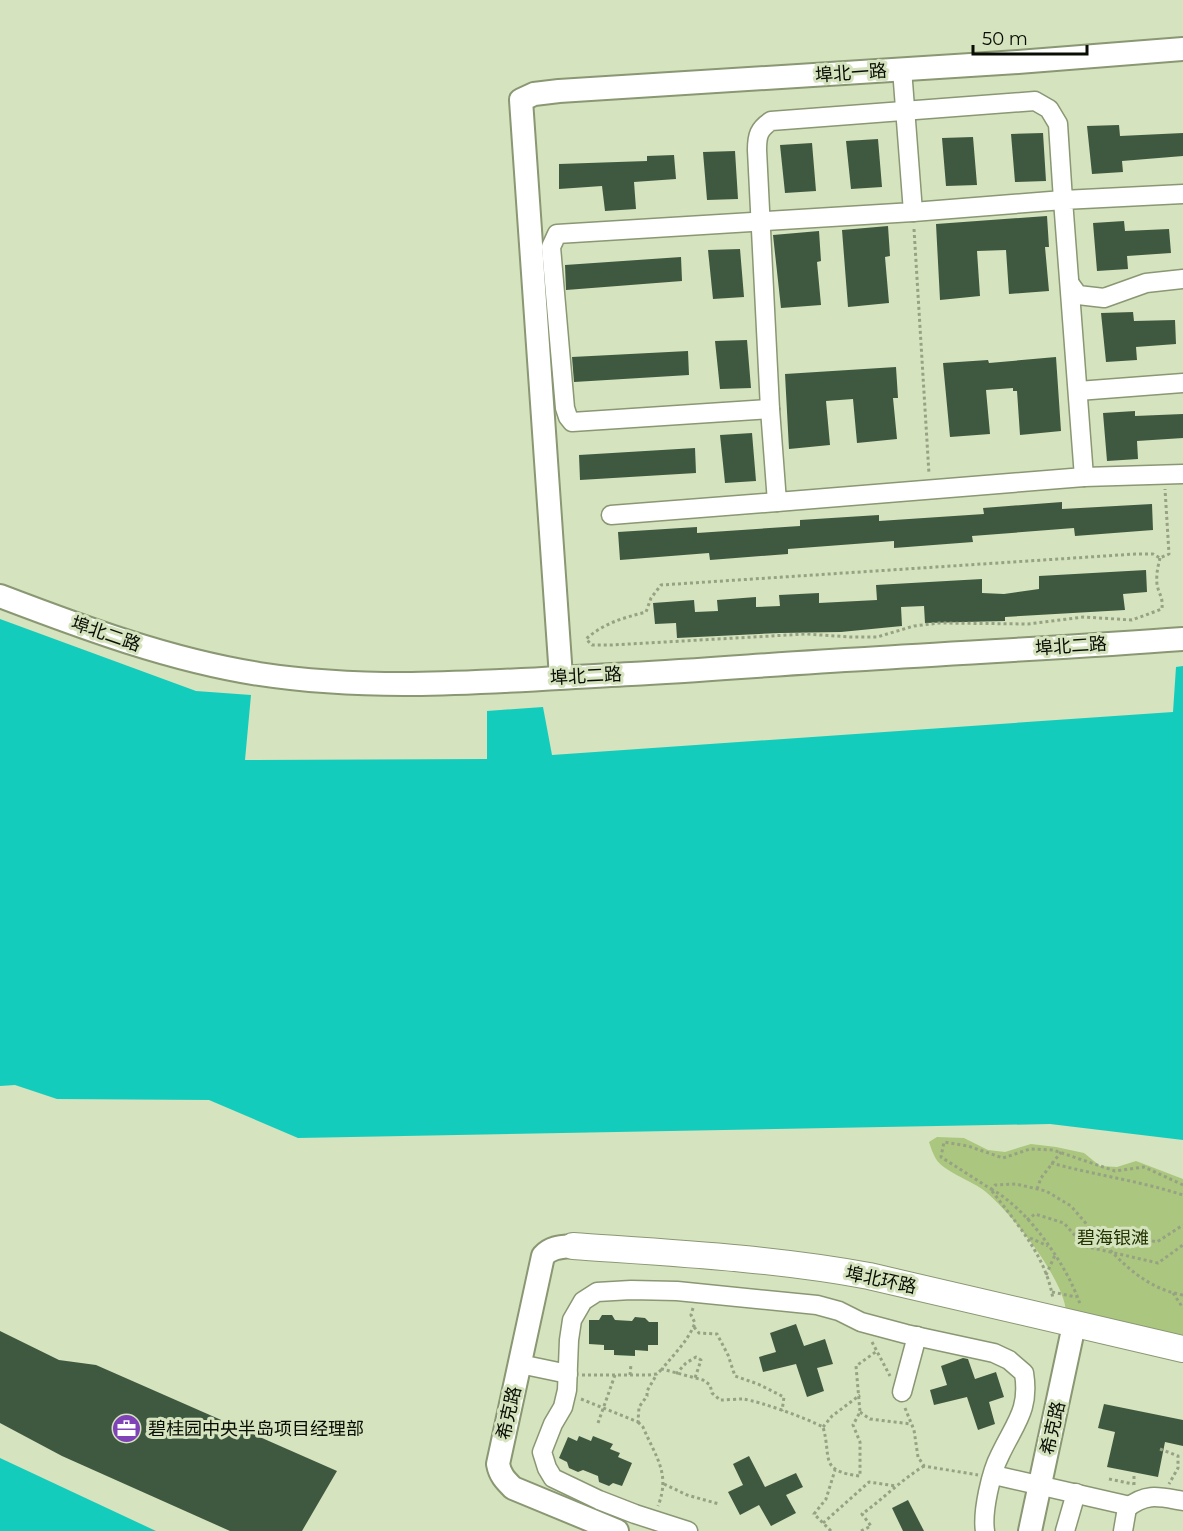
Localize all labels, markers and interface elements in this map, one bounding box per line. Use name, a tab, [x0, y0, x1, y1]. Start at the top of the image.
scale bar	[973, 18, 1087, 56]
text: 50 m	[982, 28, 1028, 50]
street label: 埠北一路	[814, 60, 888, 86]
street label: 埠北二路	[68, 612, 144, 656]
street label: 埠北二路	[1034, 633, 1108, 659]
street label: 埠北二路	[549, 663, 623, 689]
park label: 碧海银滩	[1077, 1227, 1149, 1249]
street label: 埠北环路	[843, 1262, 919, 1298]
street label: 希克路	[492, 1384, 526, 1442]
street label: 希克路	[1036, 1399, 1070, 1457]
office icon: 碧桂园中央半岛项目经理部	[111, 1413, 143, 1445]
place label: 碧桂园中央半岛项目经理部	[148, 1418, 364, 1440]

